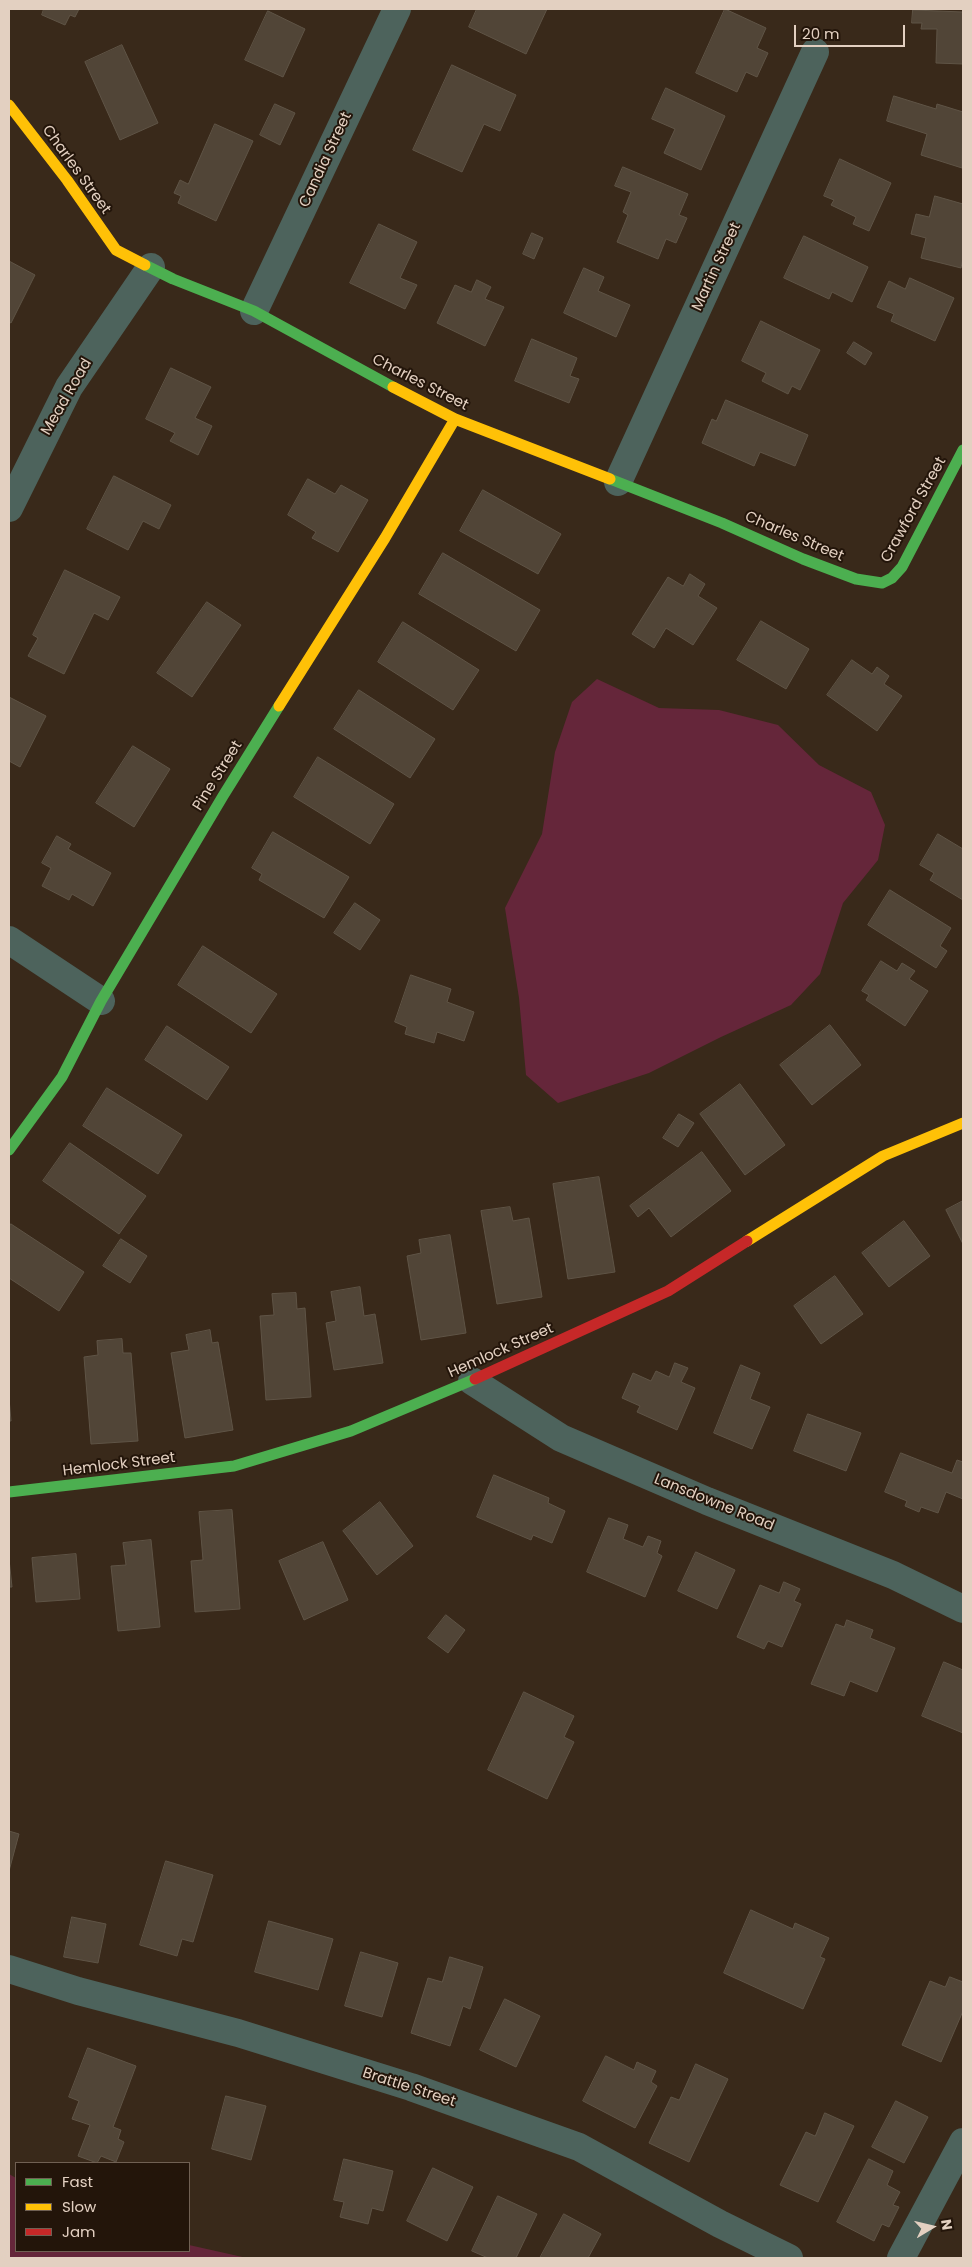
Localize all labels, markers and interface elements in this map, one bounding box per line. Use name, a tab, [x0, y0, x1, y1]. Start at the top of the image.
scale bar	[797, 15, 908, 47]
text: 20 m	[802, 23, 840, 44]
street label: Candia Street	[296, 109, 356, 211]
street label: Charles Street	[38, 122, 114, 218]
street label: Martin Street	[689, 220, 745, 314]
street label: Charles Street	[369, 351, 471, 415]
street label: Mead Road	[38, 355, 96, 439]
street label: Crawford Street	[878, 454, 950, 566]
street label: Charles Street	[742, 508, 846, 566]
street label: Pine Street	[189, 738, 247, 814]
street label: Hemlock Street	[446, 1320, 556, 1382]
street label: Hemlock Street	[62, 1449, 176, 1481]
street label: Lansdowne Road	[651, 1471, 777, 1535]
street label: Brattle Street	[360, 2064, 458, 2112]
legend	[15, 2162, 190, 2252]
text: Fast	[62, 2171, 93, 2192]
text: Slow	[62, 2196, 96, 2217]
north arrow	[907, 2202, 957, 2252]
text: N	[936, 2218, 958, 2231]
text: Jam	[62, 2221, 96, 2242]

